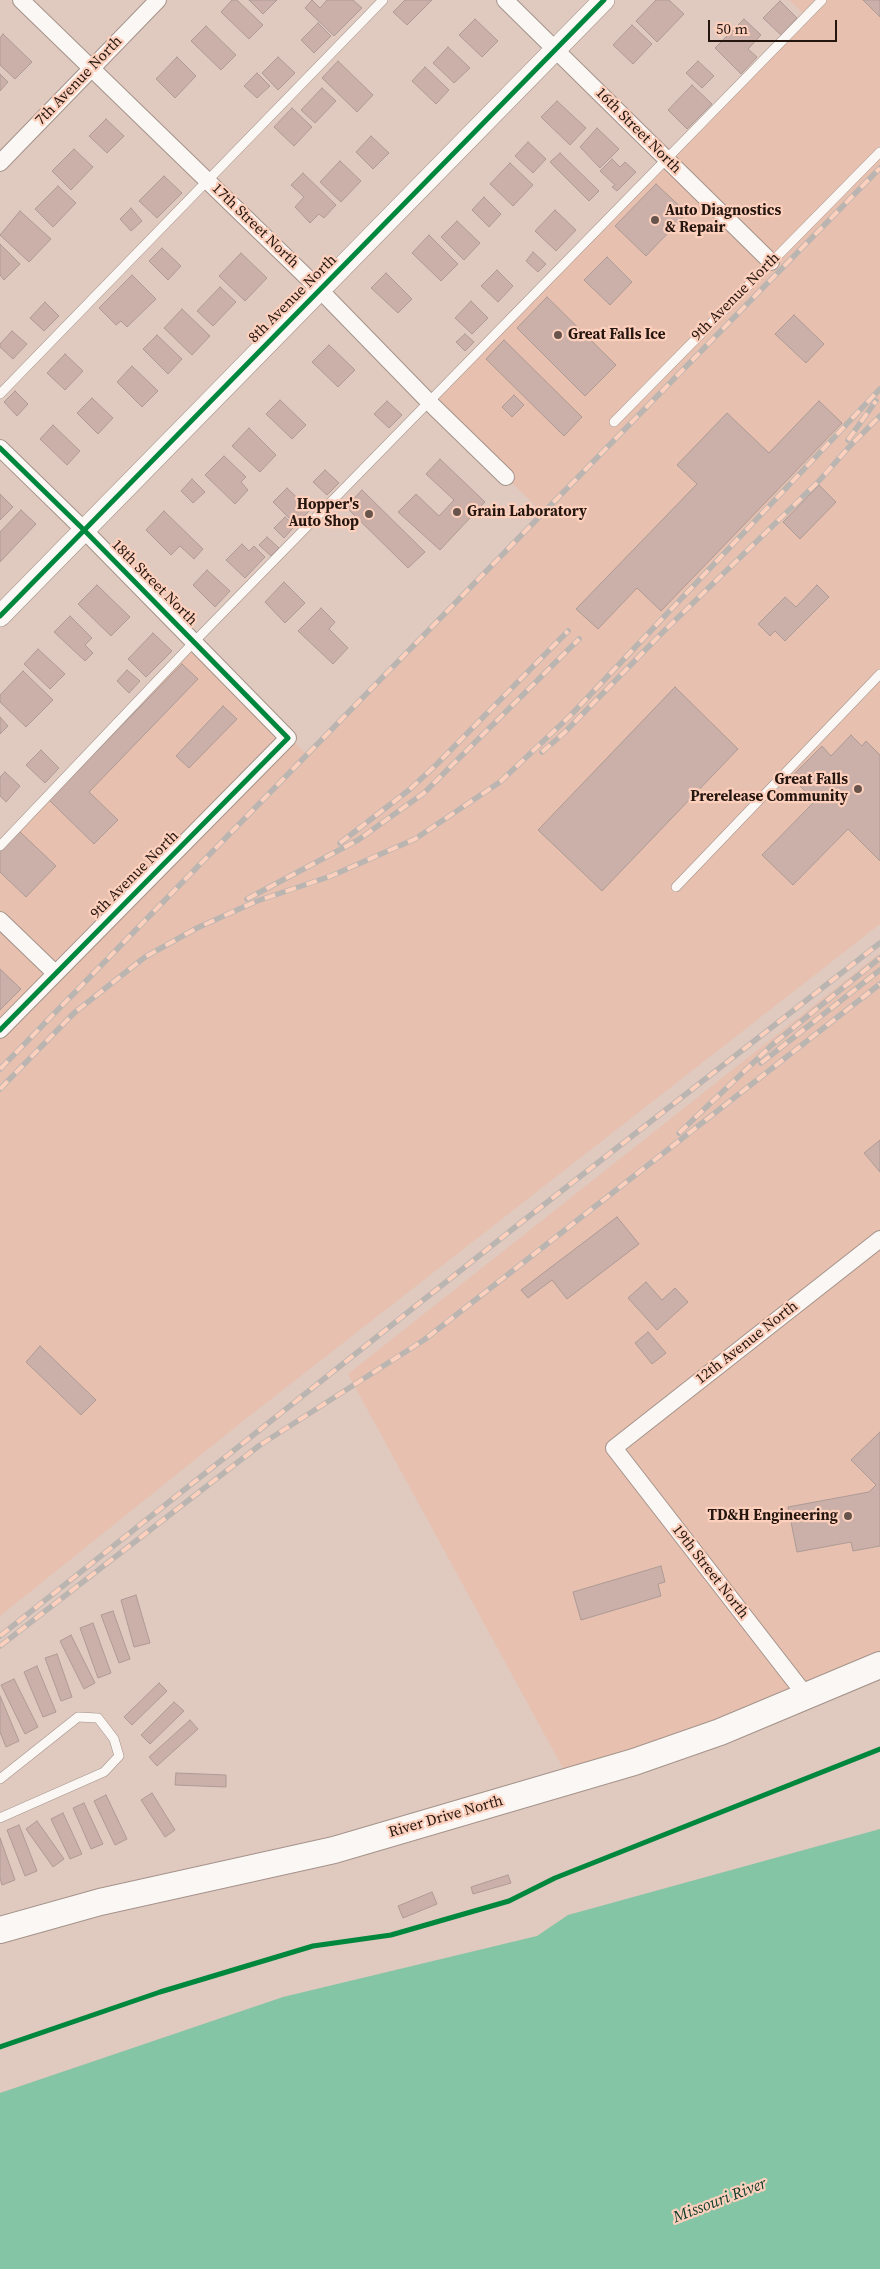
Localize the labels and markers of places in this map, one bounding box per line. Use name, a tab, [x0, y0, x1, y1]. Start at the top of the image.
place label: Auto Diagnostics & Repair	[665, 202, 781, 237]
marker: Auto Diagnostics & Repair	[649, 214, 661, 226]
place label: Great Falls Ice	[568, 326, 666, 344]
marker: Great Falls Ice	[552, 329, 564, 341]
place label: Hopper's Auto Shop	[288, 496, 359, 531]
place label: Grain Laboratory	[467, 503, 587, 521]
marker: Grain Laboratory	[451, 506, 463, 518]
marker: Hopper's Auto Shop	[363, 508, 375, 520]
place label: Great Falls Prerelease Community	[690, 771, 848, 806]
marker: Great Falls Prerelease Community	[852, 783, 864, 795]
place label: TD&H Engineering	[708, 1507, 838, 1525]
marker: TD&H Engineering	[842, 1510, 854, 1522]

